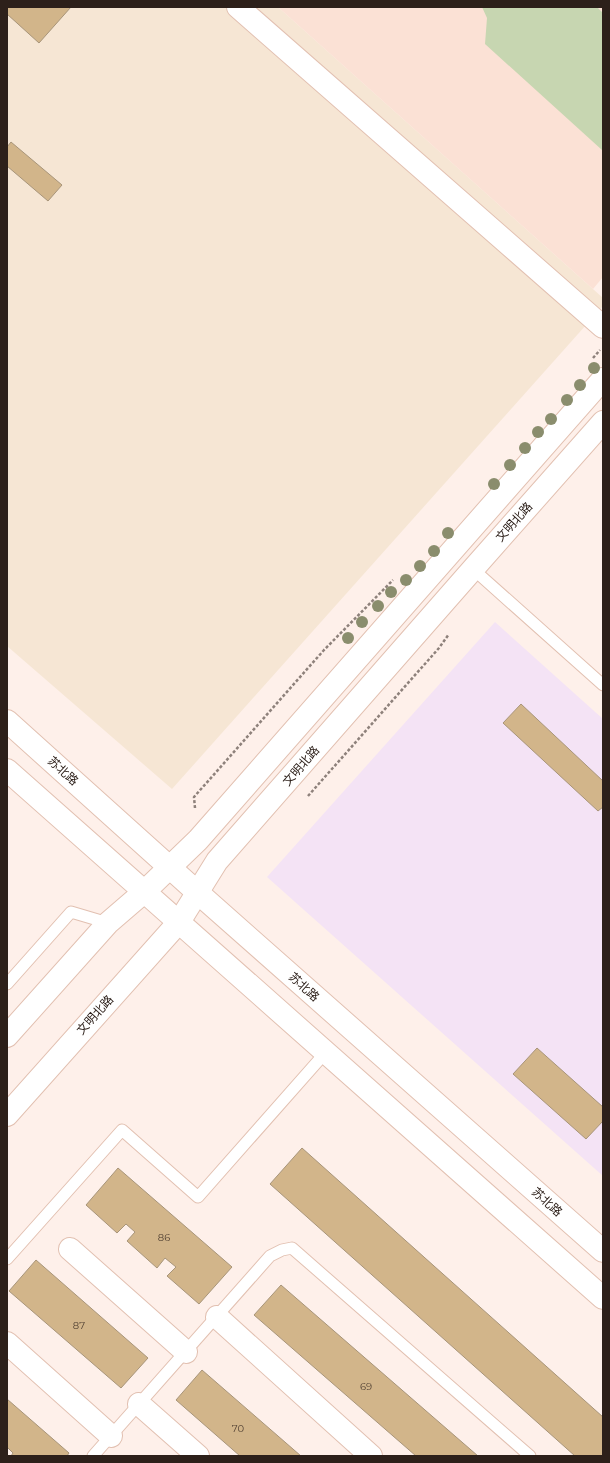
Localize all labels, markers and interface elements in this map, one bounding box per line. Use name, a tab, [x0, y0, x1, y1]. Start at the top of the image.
street label: 文明北路	[492, 499, 535, 545]
street label: 文明北路	[279, 743, 322, 789]
street label: 苏北路	[45, 753, 82, 788]
street label: 苏北路	[286, 969, 323, 1004]
street label: 文明北路	[73, 992, 116, 1038]
street label: 苏北路	[529, 1184, 566, 1219]
house number: 86	[158, 1231, 170, 1244]
house number: 87	[73, 1319, 85, 1332]
house number: 69	[360, 1380, 372, 1393]
house number: 70	[232, 1422, 245, 1435]

